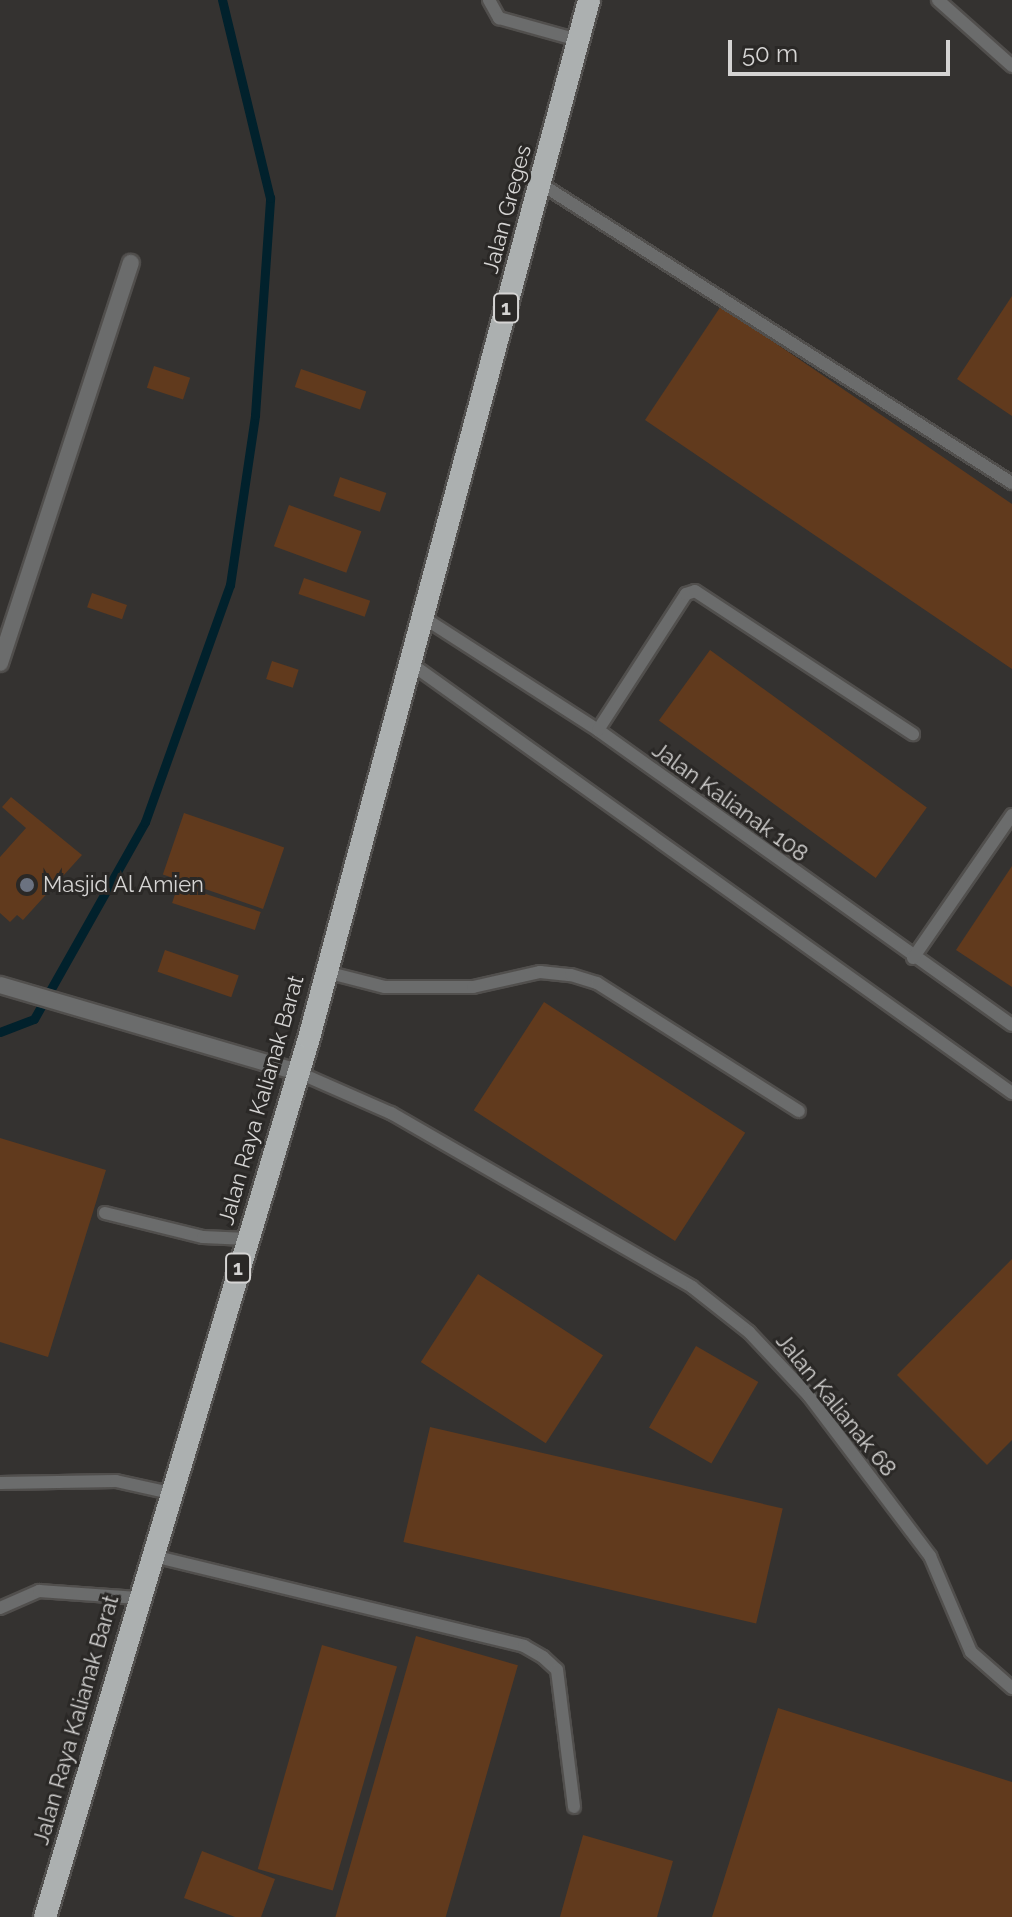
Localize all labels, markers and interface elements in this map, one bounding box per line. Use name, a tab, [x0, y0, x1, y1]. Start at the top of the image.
scale bar	[732, 24, 954, 74]
text: 50 m	[742, 39, 798, 68]
street label: Jalan Greges	[477, 142, 537, 276]
road number: 1	[492, 292, 520, 324]
street label: Jalan Kalianak 108	[647, 737, 813, 867]
place label: Masjid Al Amien	[43, 872, 206, 898]
marker: Masjid Al Amien	[18, 876, 36, 894]
street label: Jalan Raya Kalianak Barat	[213, 972, 309, 1228]
road number: 1	[224, 1252, 252, 1284]
street label: Jalan Kalianak 68	[770, 1328, 902, 1482]
street label: Jalan Raya Kalianak Barat	[28, 1592, 124, 1848]

